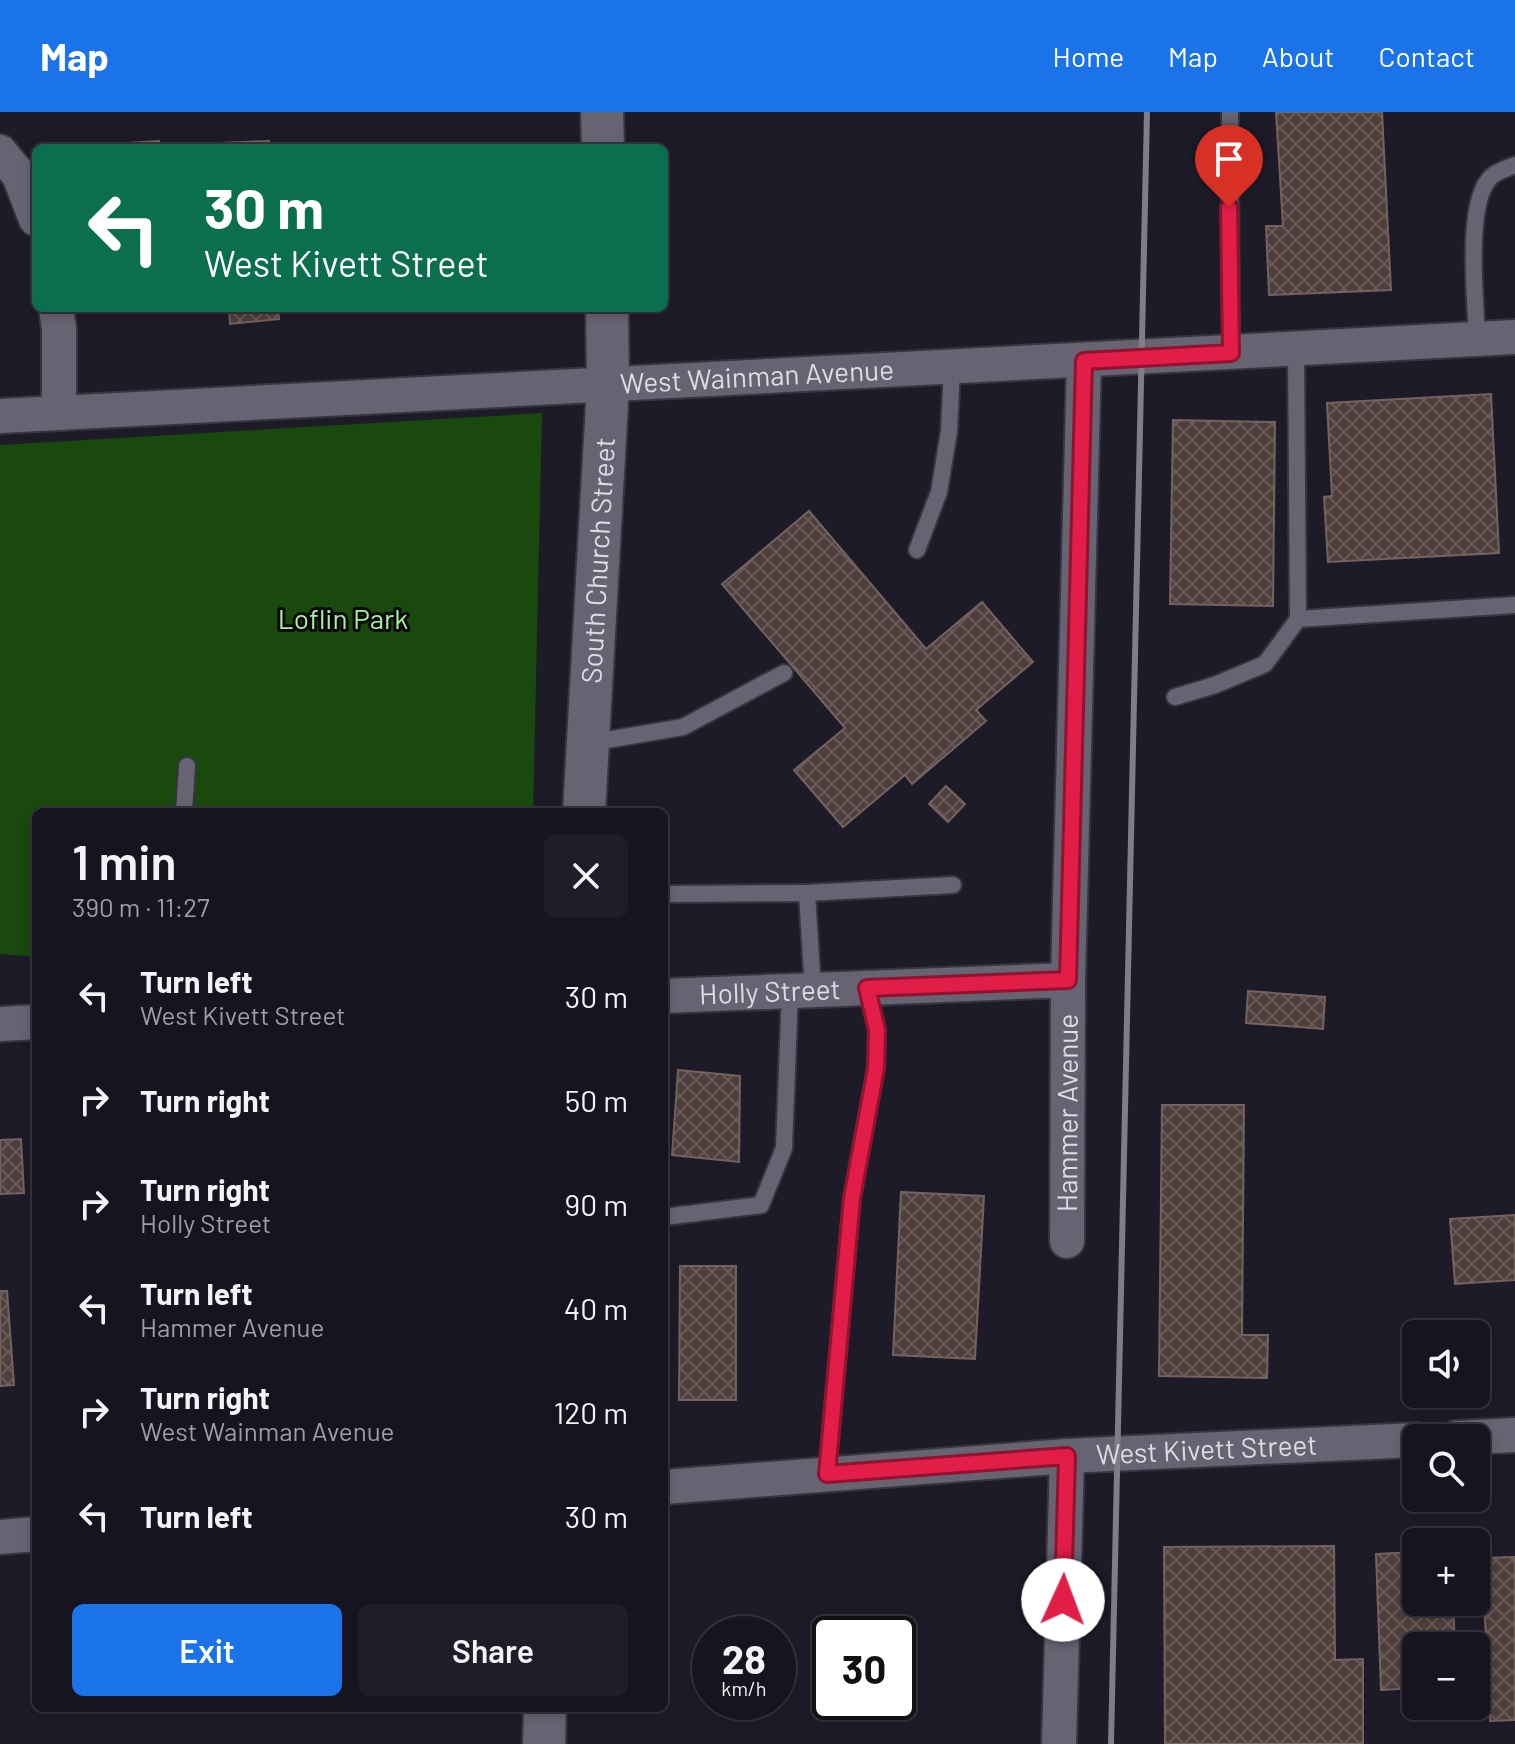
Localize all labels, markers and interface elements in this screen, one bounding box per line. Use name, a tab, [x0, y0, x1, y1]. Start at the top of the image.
text: Map	[40, 33, 109, 79]
text: Home	[1053, 39, 1124, 73]
text: Map	[1168, 39, 1218, 73]
text: About	[1262, 39, 1334, 73]
text: Contact	[1378, 39, 1475, 73]
pin	[1195, 125, 1263, 207]
icon: arrive	[1207, 137, 1251, 181]
text: 30 m	[204, 173, 324, 240]
icon: left	[72, 176, 176, 280]
text: West Kivett Street	[204, 241, 489, 284]
street label: West Wainman Avenue	[619, 351, 895, 400]
street label: South Church Street	[573, 436, 621, 684]
park label: Loflin Park	[278, 601, 408, 635]
text: 1 min	[72, 832, 177, 890]
button: close	[544, 834, 628, 918]
text: 390 m · 11:27	[72, 891, 210, 922]
text: Turn left	[140, 963, 253, 999]
street label: Holly Street	[699, 971, 841, 1011]
icon: left	[72, 974, 116, 1018]
text: 30 m	[565, 978, 628, 1014]
text: West Kivett Street	[140, 999, 346, 1030]
street label: Hammer Avenue	[1049, 1014, 1084, 1212]
icon: right	[72, 1078, 116, 1122]
text: Turn right	[140, 1082, 270, 1118]
text: 50 m	[565, 1082, 628, 1118]
text: Turn right	[140, 1171, 270, 1207]
icon: right	[72, 1182, 116, 1226]
text: 90 m	[565, 1186, 628, 1222]
text: Holly Street	[140, 1207, 271, 1238]
text: Turn left	[140, 1275, 253, 1311]
icon: left	[72, 1286, 116, 1330]
text: 40 m	[564, 1290, 628, 1326]
text: Hammer Avenue	[140, 1311, 324, 1342]
map controls	[1402, 1320, 1490, 1720]
button: sound	[1402, 1320, 1490, 1408]
text: Turn right	[140, 1379, 270, 1415]
icon: right	[72, 1390, 116, 1434]
text: 120 m	[554, 1394, 628, 1430]
text: West Wainman Avenue	[140, 1415, 394, 1446]
button: search	[1402, 1424, 1490, 1512]
street label: West Kivett Street	[1095, 1427, 1318, 1471]
icon: left	[72, 1494, 116, 1538]
text: Turn left	[140, 1498, 253, 1534]
text: 30 m	[565, 1498, 628, 1534]
button: +	[1402, 1528, 1490, 1616]
position arrow	[1021, 1558, 1105, 1642]
button: Exit	[72, 1604, 342, 1696]
button: Share	[358, 1604, 628, 1696]
speed limit sign: 30	[812, 1616, 916, 1720]
button: −	[1402, 1632, 1490, 1720]
text: 28	[722, 1634, 766, 1682]
text: km/h	[721, 1676, 767, 1700]

